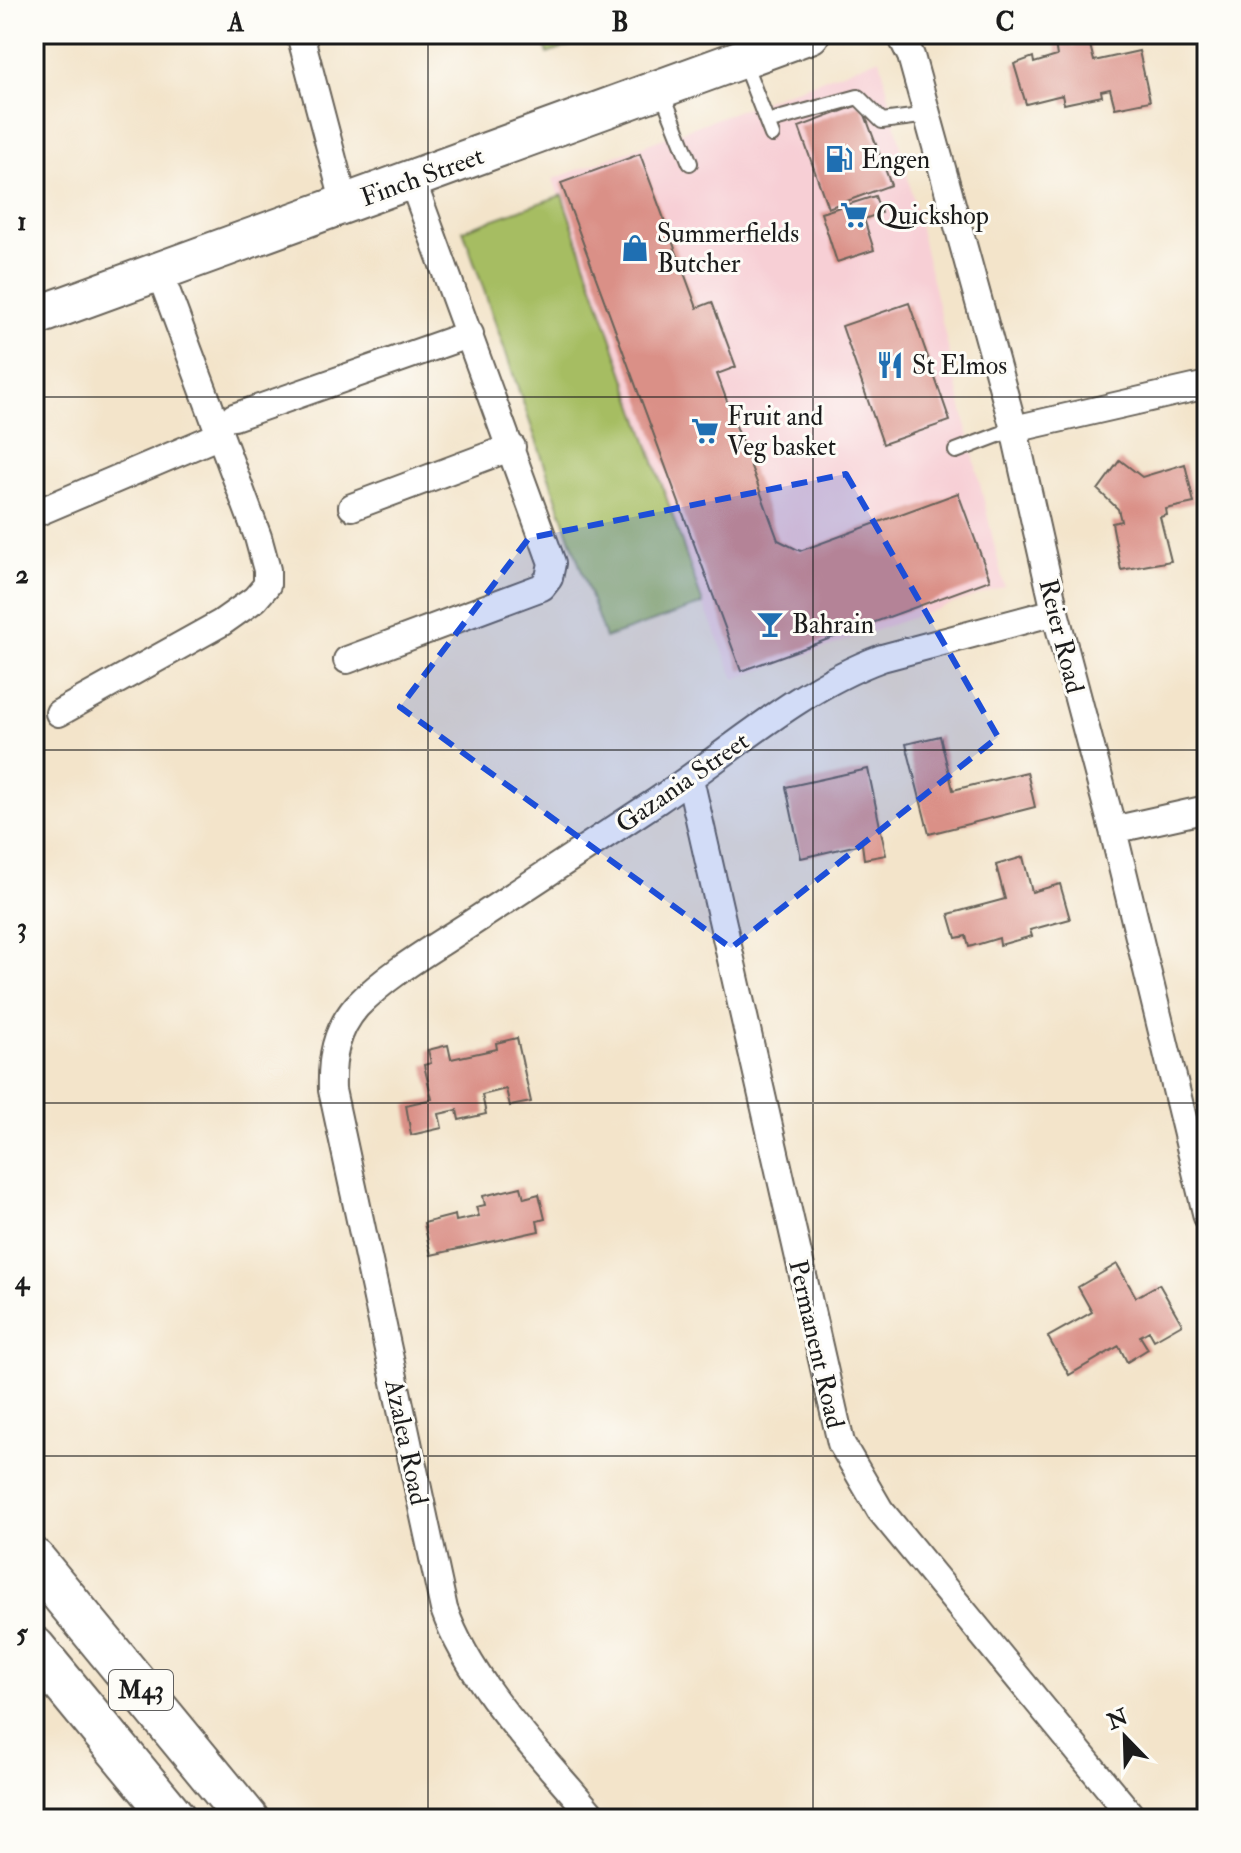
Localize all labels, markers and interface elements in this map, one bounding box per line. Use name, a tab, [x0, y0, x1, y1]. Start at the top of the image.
text: A	[227, 7, 245, 39]
text: B	[611, 7, 629, 39]
text: C	[995, 7, 1015, 39]
street label: Finch Street	[356, 140, 488, 214]
fuel station icon: Engen	[824, 144, 854, 174]
place label: Engen	[861, 144, 930, 176]
supermarket icon: Quickshop	[839, 200, 869, 230]
place label: Quickshop	[876, 200, 989, 233]
text: 1	[17, 206, 27, 238]
place label: Summerfields Butcher	[657, 218, 799, 280]
shop icon: Summerfields Butcher	[620, 233, 650, 263]
restaurant icon: St Elmos	[875, 350, 905, 380]
place label: St Elmos	[912, 350, 1007, 382]
place label: Fruit and Veg basket	[727, 401, 836, 463]
supermarket icon: Fruit and Veg basket	[690, 416, 720, 446]
text: 2	[15, 559, 29, 591]
street label: Reier Road	[1031, 576, 1091, 697]
bar icon: Bahrain	[755, 609, 785, 639]
place label: Bahrain	[792, 609, 874, 641]
street label: Gazania Street	[610, 725, 755, 840]
text: 3	[17, 912, 27, 944]
street label: Permanent Road	[781, 1257, 851, 1432]
text: 4	[14, 1265, 31, 1297]
street label: Azalea Road	[377, 1375, 435, 1508]
text: 5	[16, 1618, 28, 1650]
road number: M43	[109, 1670, 173, 1710]
north arrow	[1085, 1697, 1165, 1777]
text: N	[1102, 1703, 1132, 1737]

